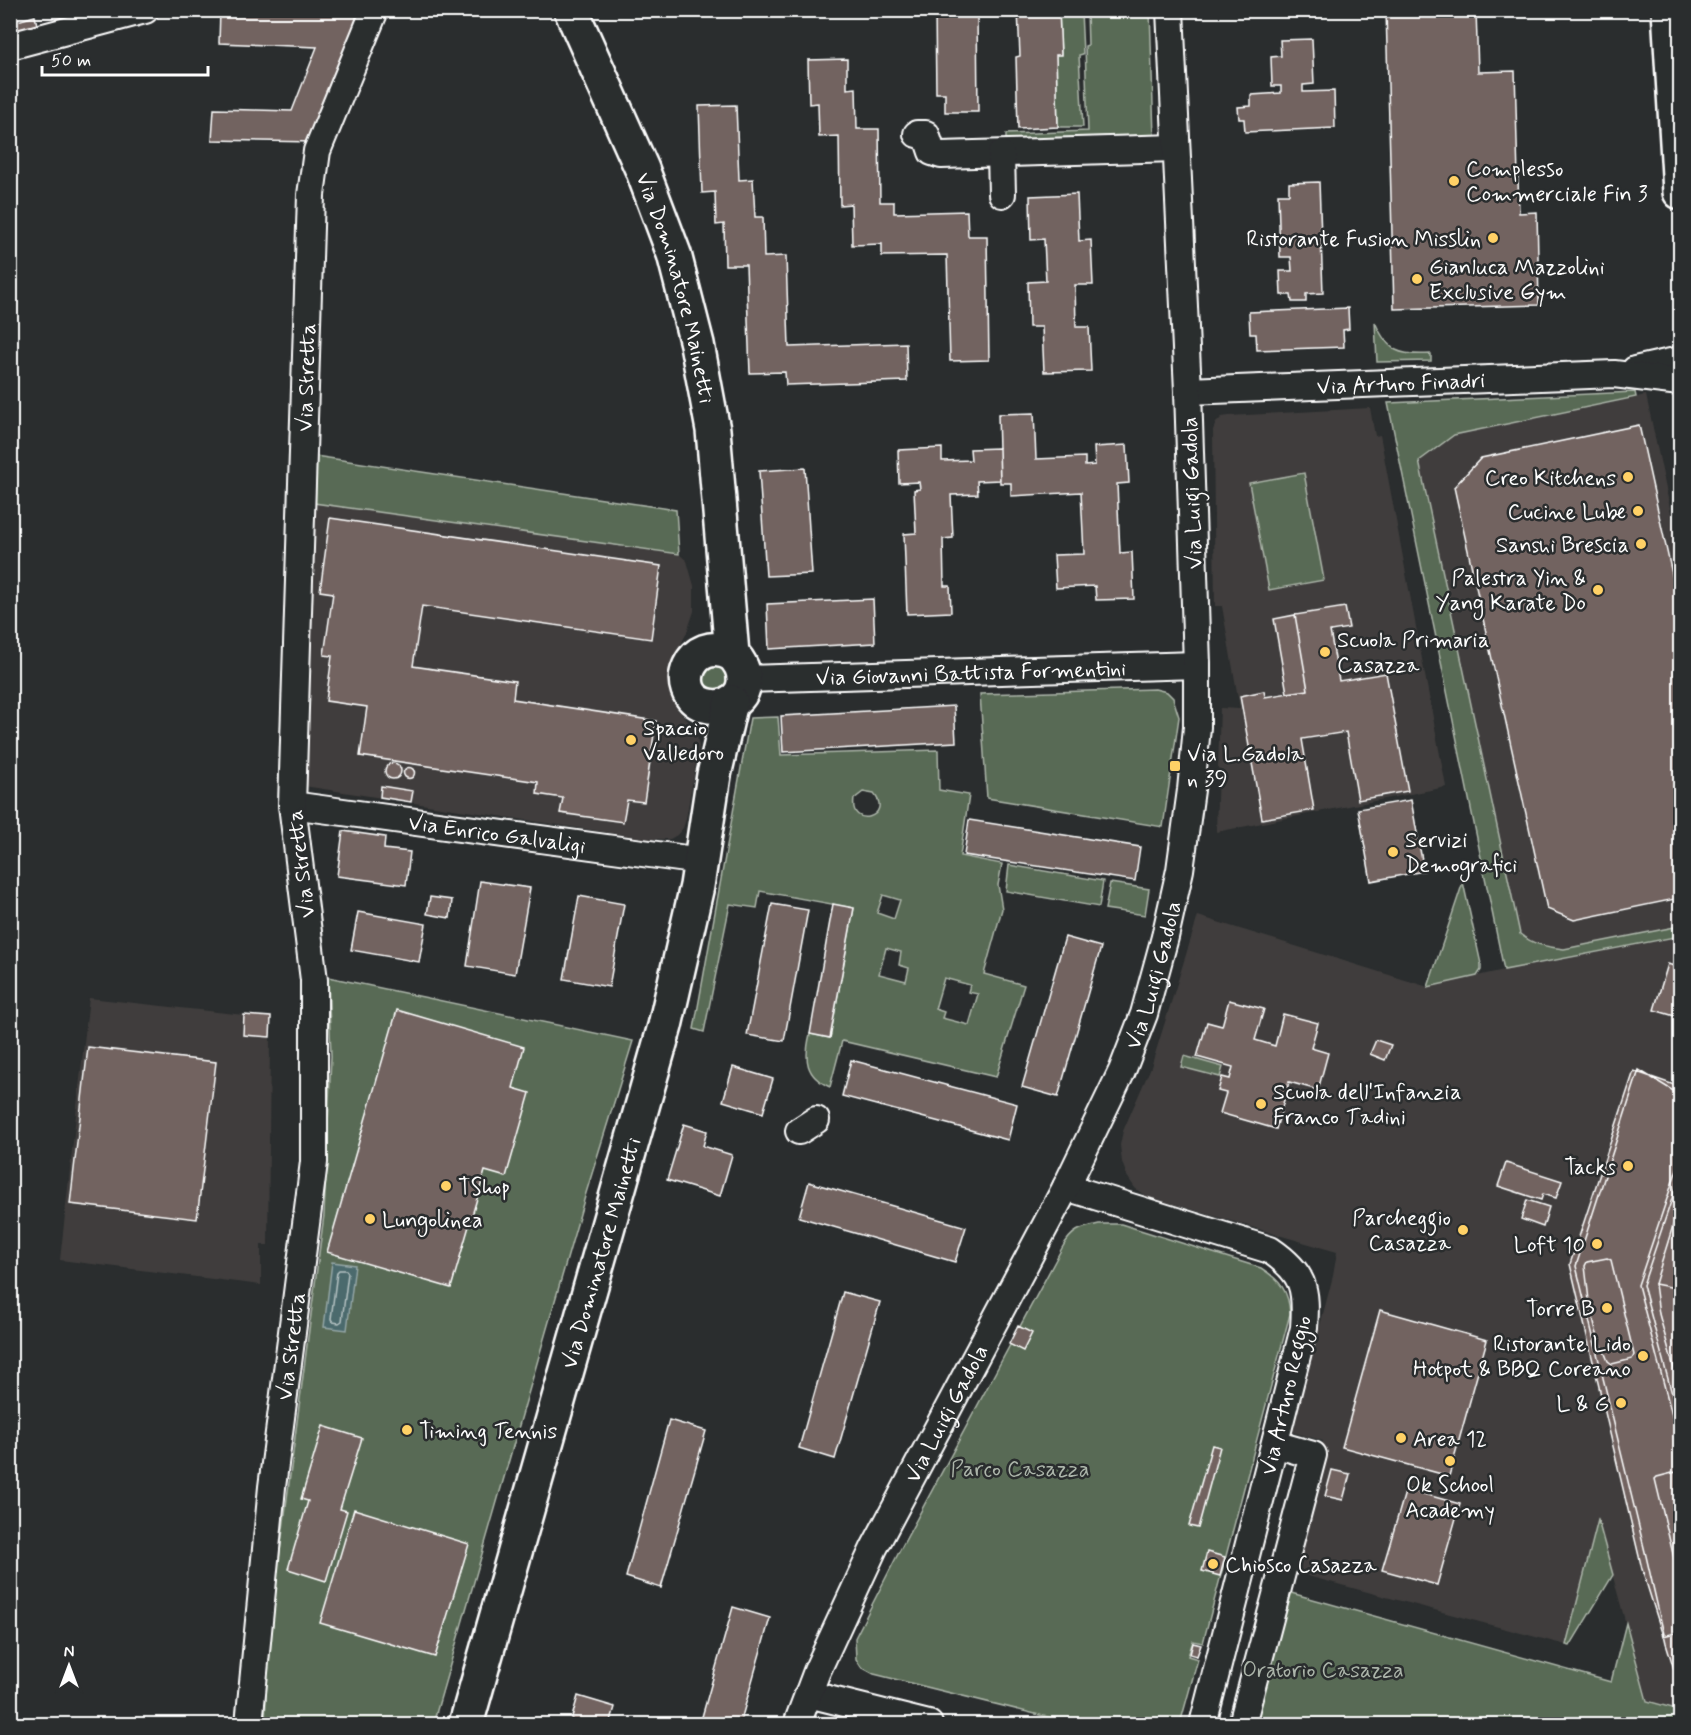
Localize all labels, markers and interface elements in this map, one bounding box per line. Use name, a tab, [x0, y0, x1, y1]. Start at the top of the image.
scale bar	[42, 39, 208, 77]
text: 50 m	[51, 49, 91, 73]
place label: Complesso Commerciale Fin 3	[1466, 156, 1648, 209]
street label: Via Dominatore Mainetti	[628, 169, 720, 406]
marker: Complesso Commerciale Fin 3	[1447, 174, 1461, 188]
place label: Ristorante Fusion Misslin	[1246, 226, 1481, 254]
marker: Ristorante Fusion Misslin	[1486, 231, 1500, 245]
place label: Gianluca Mazzolini Exclusive Gym	[1429, 254, 1605, 307]
marker: Gianluca Mazzolini Exclusive Gym	[1410, 272, 1424, 286]
street label: Via Stretta	[292, 323, 323, 432]
street label: Via Arturo Finadri	[1316, 367, 1486, 402]
street label: Via Luigi Gadola	[1176, 416, 1213, 570]
place label: Creo Kitchens	[1485, 465, 1616, 493]
marker: Creo Kitchens	[1621, 470, 1635, 484]
place label: Cucine Lube	[1508, 499, 1626, 527]
marker: Cucine Lube	[1631, 504, 1645, 518]
place label: Sanshi Brescia	[1496, 532, 1629, 560]
marker: Sanshi Brescia	[1634, 537, 1648, 551]
place label: Palestra Yin & Yang Karate Do	[1436, 565, 1586, 621]
marker: Palestra Yin & Yang Karate Do	[1591, 583, 1605, 597]
place label: Scuola Primaria Casazza	[1337, 627, 1489, 680]
marker: Scuola Primaria Casazza	[1318, 645, 1332, 659]
street label: Via Giovanni Battista Formentini	[815, 655, 1127, 693]
place label: Spaccio Valledoro	[643, 715, 724, 768]
marker: Spaccio Valledoro	[624, 733, 638, 747]
place label: Via L.Gadola n 39	[1187, 741, 1304, 794]
marker: Via L.Gadola n 39	[1168, 759, 1182, 773]
street label: Via Stretta	[281, 808, 323, 919]
street label: Via Enrico Galvaligi	[406, 809, 587, 861]
place label: Servizi Demografici	[1405, 827, 1517, 883]
marker: Servizi Demografici	[1386, 845, 1400, 859]
street label: Via Luigi Gadola	[1120, 899, 1189, 1054]
place label: Scuola dell'Infanzia Franco Tadini	[1273, 1079, 1462, 1132]
marker: Scuola dell'Infanzia Franco Tadini	[1254, 1097, 1268, 1111]
street label: Via Dominatore Mainetti	[556, 1134, 649, 1372]
place label: Tacks	[1564, 1154, 1616, 1182]
marker: Tacks	[1621, 1159, 1635, 1173]
place label: TShop	[458, 1174, 510, 1202]
marker: TShop	[439, 1179, 453, 1193]
place label: Parcheggio Casazza	[1352, 1205, 1452, 1258]
place label: Lungolinea	[382, 1207, 483, 1238]
marker: Lungolinea	[363, 1212, 377, 1226]
marker: Parcheggio Casazza	[1456, 1223, 1470, 1237]
place label: Loft 10	[1514, 1232, 1585, 1260]
marker: Loft 10	[1590, 1237, 1604, 1251]
street label: Via Stretta	[271, 1291, 313, 1402]
place label: Torre B	[1526, 1296, 1595, 1324]
marker: Torre B	[1600, 1301, 1614, 1315]
street label: Via Arturo Reggio	[1255, 1313, 1322, 1479]
place label: Ristorante Lido Hotpot & BBQ Coreano	[1413, 1331, 1631, 1384]
street label: Via Luigi Gadola	[899, 1340, 996, 1488]
marker: Ristorante Lido Hotpot & BBQ Coreano	[1636, 1349, 1650, 1363]
place label: L & G	[1556, 1391, 1609, 1419]
marker: L & G	[1614, 1396, 1628, 1410]
place label: Timing Tennis	[419, 1418, 557, 1447]
marker: Timing Tennis	[400, 1423, 414, 1437]
place label: Area 12	[1413, 1426, 1487, 1454]
marker: Area 12	[1394, 1431, 1408, 1445]
marker: Ok School Academy	[1443, 1454, 1457, 1468]
park label: Parco Casazza	[951, 1456, 1089, 1484]
place label: Ok School Academy	[1405, 1472, 1495, 1525]
place label: Chiosco Casazza	[1225, 1552, 1378, 1580]
marker: Chiosco Casazza	[1206, 1557, 1220, 1571]
north arrow	[39, 1636, 99, 1696]
text: N	[64, 1642, 74, 1663]
park label: Oratorio Casazza	[1242, 1657, 1404, 1685]

